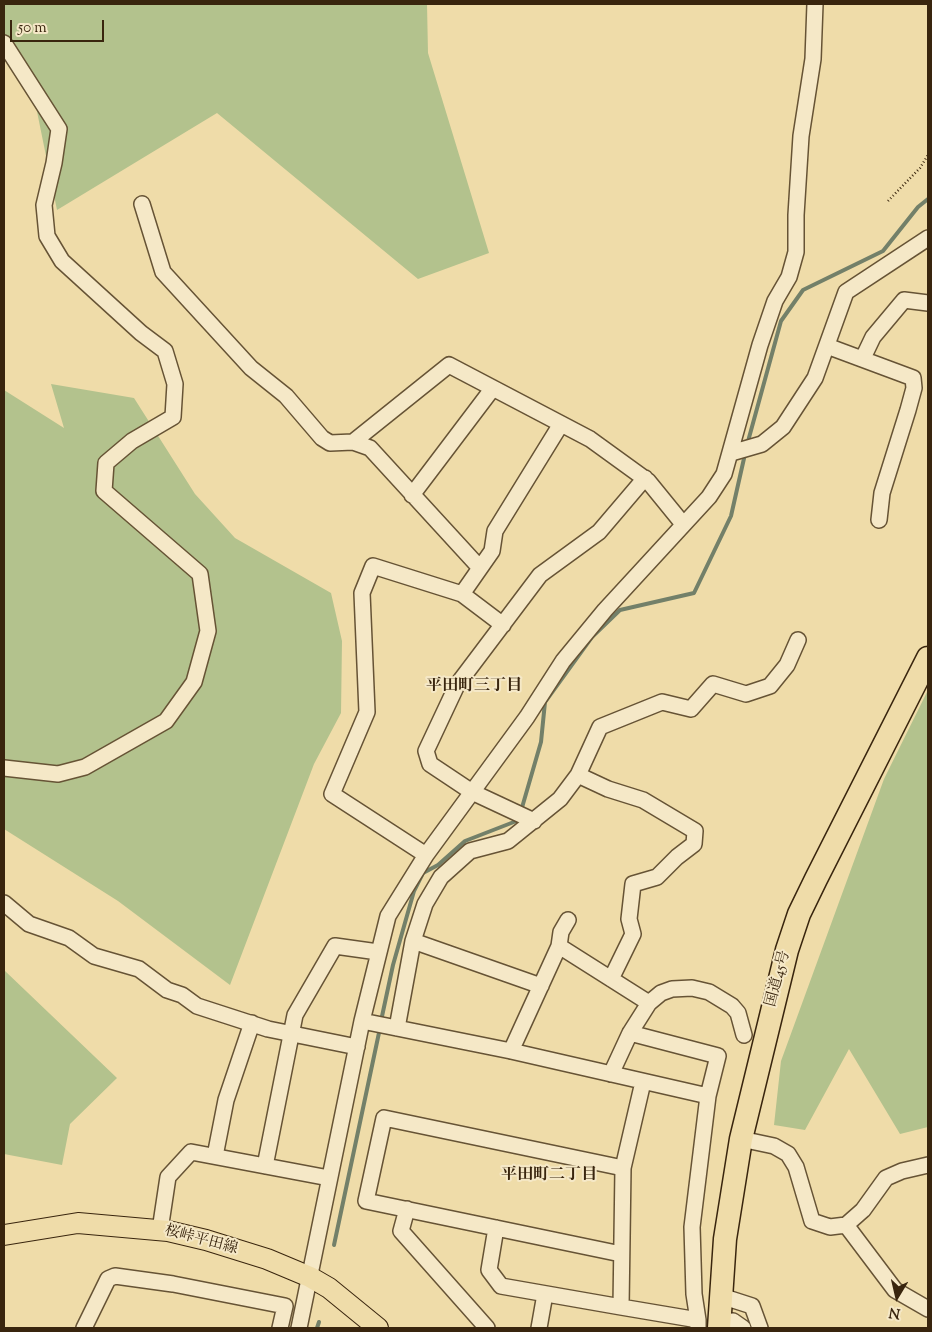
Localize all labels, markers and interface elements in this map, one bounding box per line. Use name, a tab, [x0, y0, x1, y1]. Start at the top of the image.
scale bar	[12, 10, 106, 42]
text: 50 m	[18, 18, 47, 39]
district label: 平田町三丁目	[426, 677, 522, 697]
street label: 国道45号	[763, 949, 795, 1009]
district label: 平田町二丁目	[501, 1166, 597, 1186]
street label: 桜峠平田線	[162, 1223, 240, 1259]
north arrow	[872, 1272, 922, 1322]
text: N	[888, 1301, 902, 1323]

